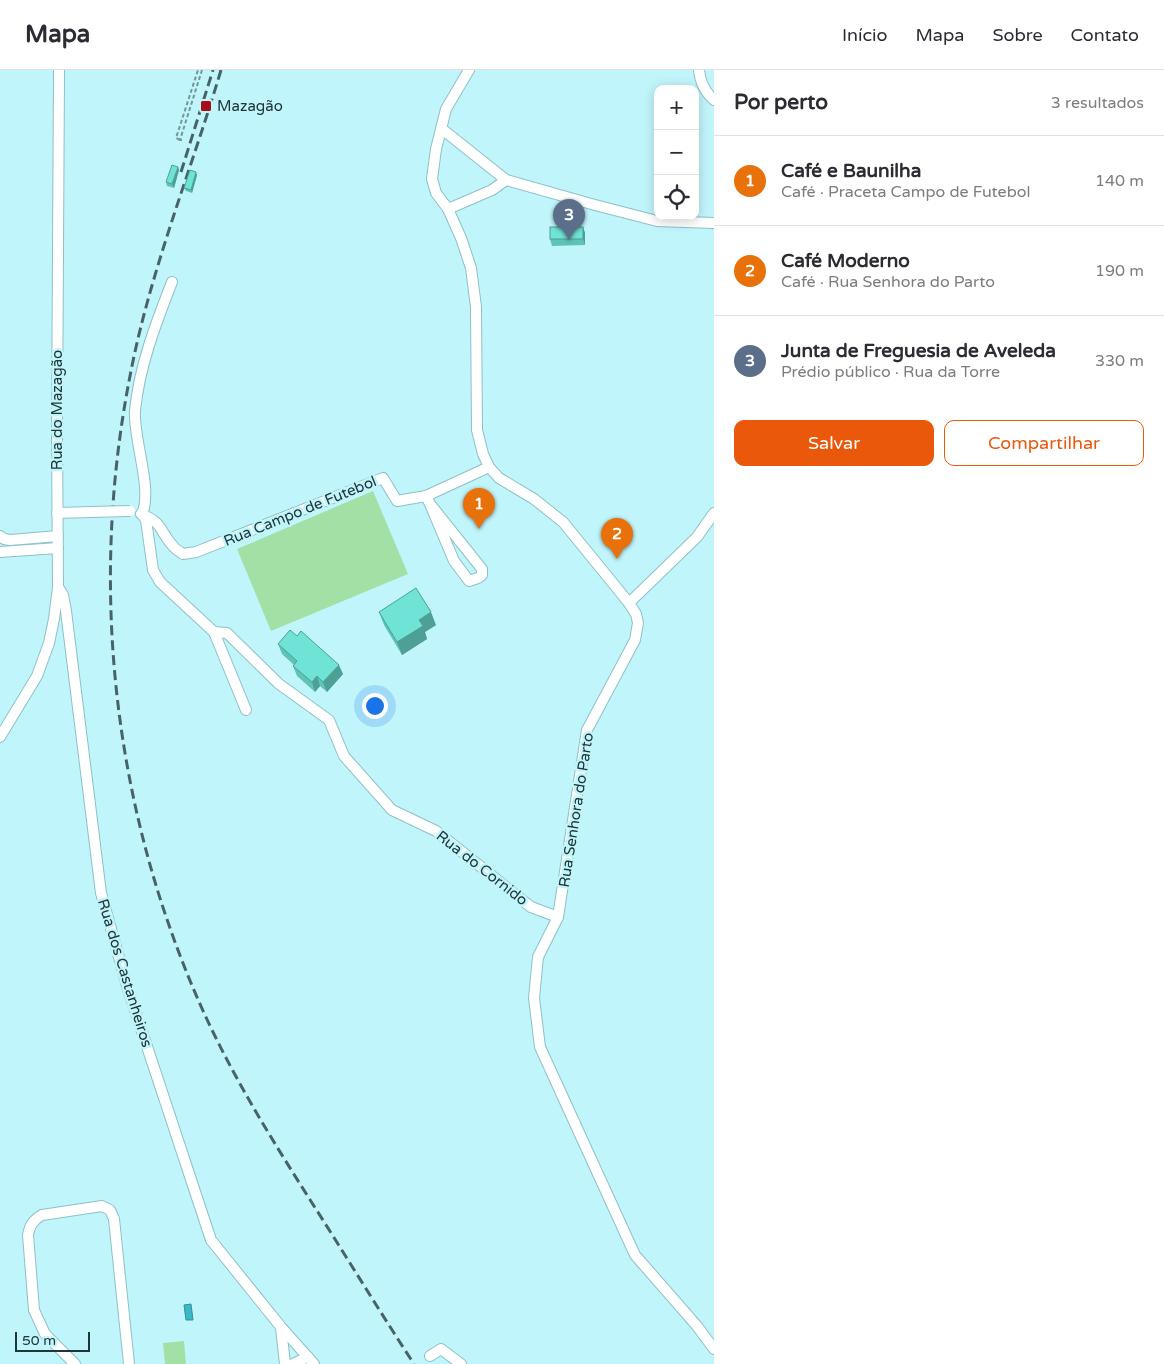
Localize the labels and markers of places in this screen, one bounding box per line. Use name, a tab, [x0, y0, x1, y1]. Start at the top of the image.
place label: Mazagão	[217, 97, 283, 115]
marker: Mazagão	[199, 99, 213, 113]
pin: 3	[553, 199, 585, 240]
pin: 1	[463, 488, 495, 529]
pin: 2	[601, 518, 633, 559]

